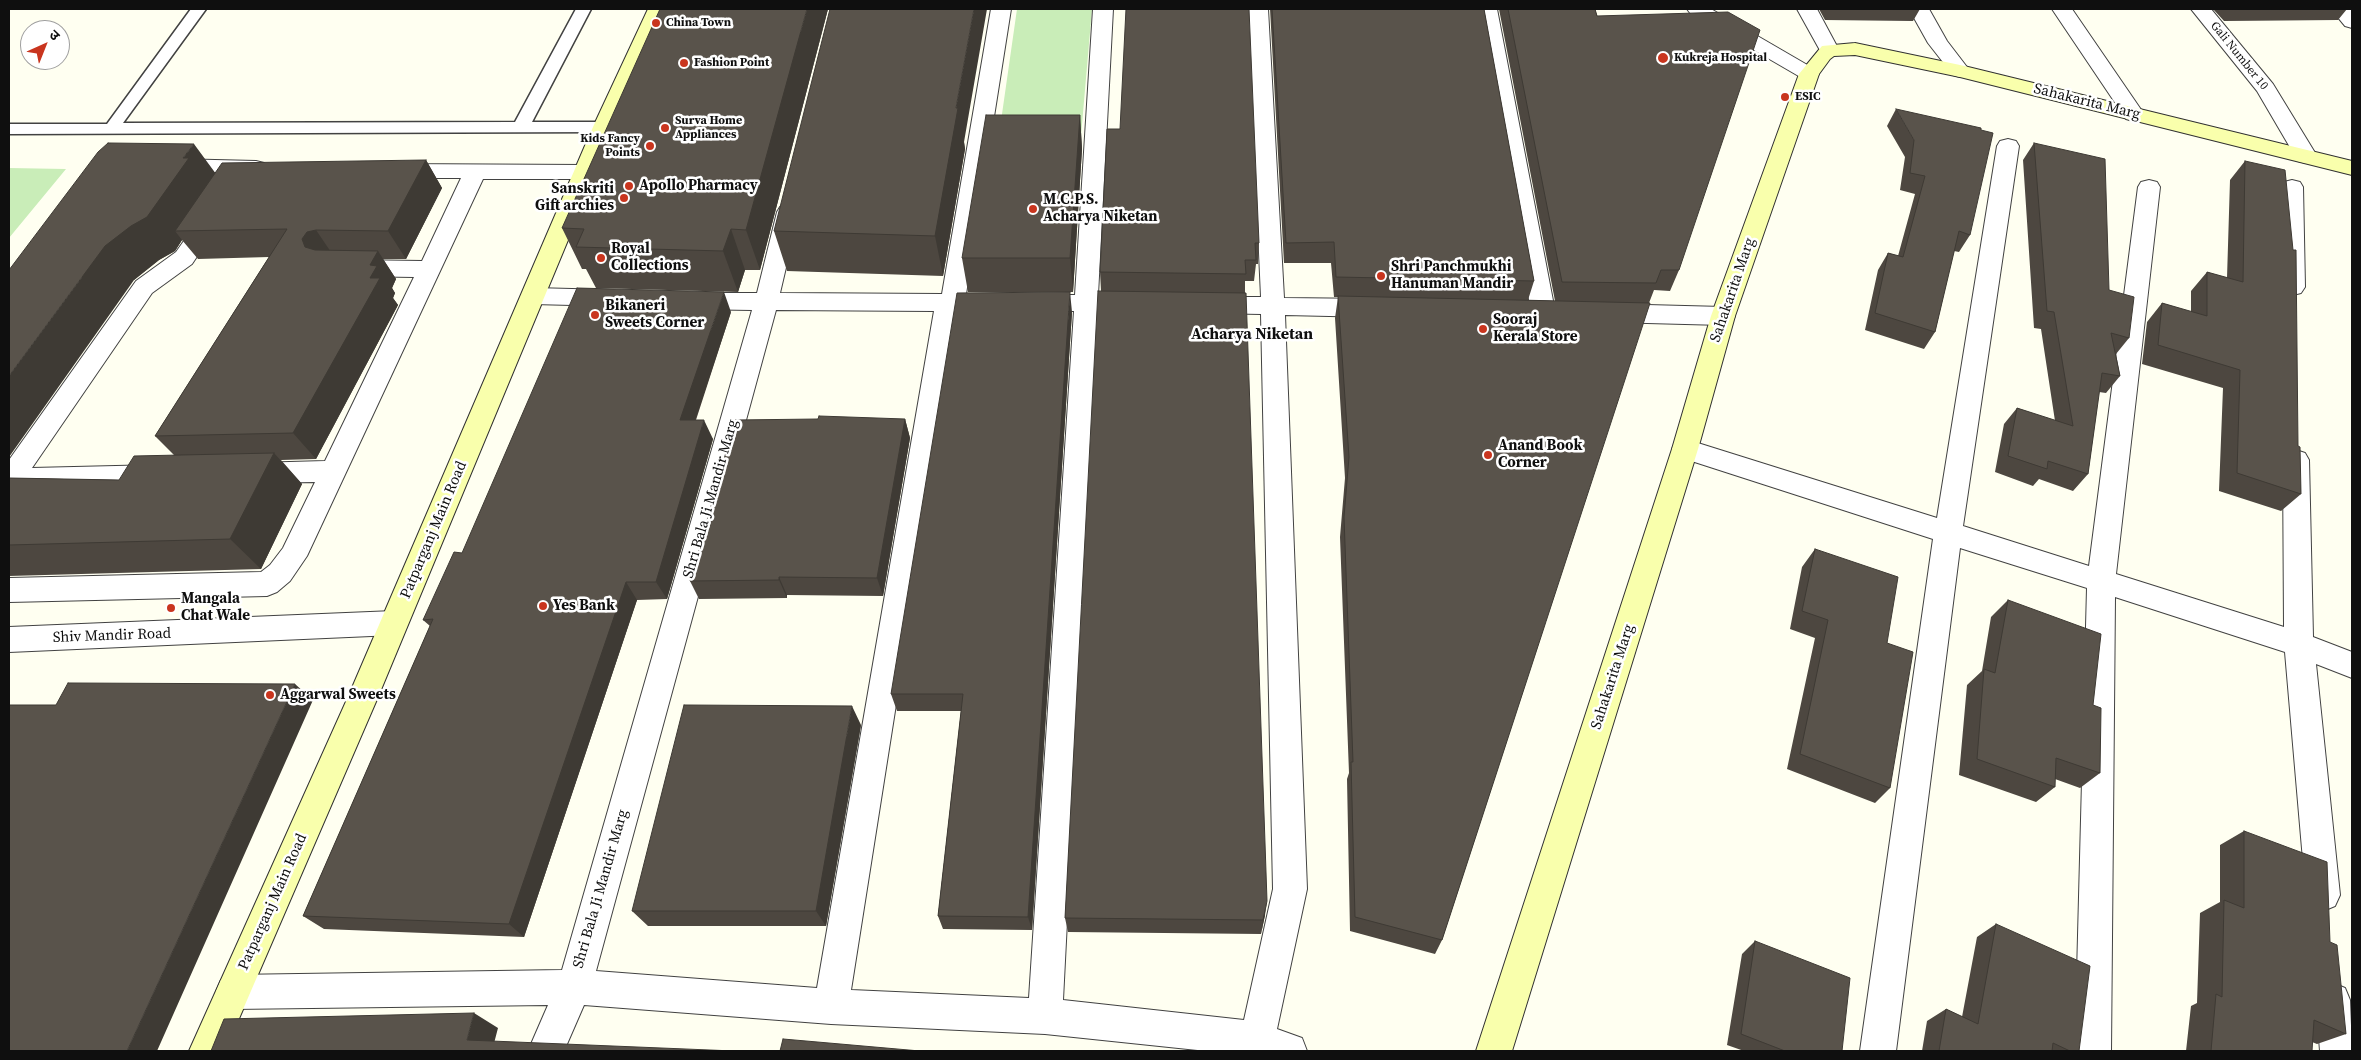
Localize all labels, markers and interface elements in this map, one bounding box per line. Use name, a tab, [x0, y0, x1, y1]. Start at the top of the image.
place label: China Town	[666, 16, 731, 30]
marker: China Town	[650, 17, 662, 29]
street label: Gali Number 10	[2207, 19, 2271, 93]
north arrow	[20, 20, 70, 70]
text: उ	[45, 25, 65, 45]
marker: Kukreja Hospital	[1656, 51, 1670, 65]
place label: Kukreja Hospital	[1674, 51, 1767, 65]
place label: Fashion Point	[694, 56, 769, 70]
marker: Fashion Point	[678, 57, 690, 69]
street label: Sahakarita Marg	[2032, 80, 2142, 124]
place label: ESIC	[1795, 90, 1821, 104]
marker: ESIC	[1779, 91, 1791, 103]
place label: Surva Home Appliances	[675, 114, 742, 142]
marker: Surva Home Appliances	[659, 122, 671, 134]
place label: Kids Fancy Points	[580, 132, 640, 160]
marker: Kids Fancy Points	[644, 140, 656, 152]
place label: Apollo Pharmacy	[639, 177, 758, 195]
place label: Sanskriti Gift archies	[535, 180, 614, 215]
marker: Apollo Pharmacy	[623, 180, 635, 192]
place label: M.C.P.S. Acharya Niketan	[1043, 191, 1158, 226]
marker: Sanskriti Gift archies	[618, 192, 630, 204]
marker: M.C.P.S. Acharya Niketan	[1027, 203, 1039, 215]
street label: Sahakarita Marg	[1707, 235, 1759, 345]
place label: Royal Collections	[611, 240, 689, 275]
marker: Royal Collections	[595, 252, 607, 264]
place label: Shri Panchmukhi Hanuman Mandir	[1391, 258, 1513, 293]
marker: Shri Panchmukhi Hanuman Mandir	[1375, 270, 1387, 282]
place label: Bikaneri Sweets Corner	[605, 297, 704, 332]
marker: Bikaneri Sweets Corner	[589, 309, 601, 321]
place label: Sooraj Kerala Store	[1493, 311, 1578, 346]
marker: Sooraj Kerala Store	[1477, 323, 1489, 335]
district label: Acharya Niketan	[1191, 325, 1313, 345]
street label: Shri Bala Ji Mandir Marg	[680, 418, 742, 580]
place label: Anand Book Corner	[1498, 437, 1582, 472]
marker: Anand Book Corner	[1482, 449, 1494, 461]
street label: Patparganj Main Road	[397, 459, 471, 601]
place label: Mangala Chat Wale	[181, 590, 250, 625]
place label: Yes Bank	[553, 597, 615, 615]
marker: Yes Bank	[537, 600, 549, 612]
marker: Mangala Chat Wale	[165, 602, 177, 614]
street label: Sahakarita Marg	[1588, 622, 1638, 732]
street label: Shiv Mandir Road	[52, 625, 172, 647]
place label: Aggarwal Sweets	[280, 686, 396, 704]
marker: Aggarwal Sweets	[264, 689, 276, 701]
street label: Shri Bala Ji Mandir Marg	[570, 808, 632, 970]
street label: Patparganj Main Road	[235, 831, 311, 973]

